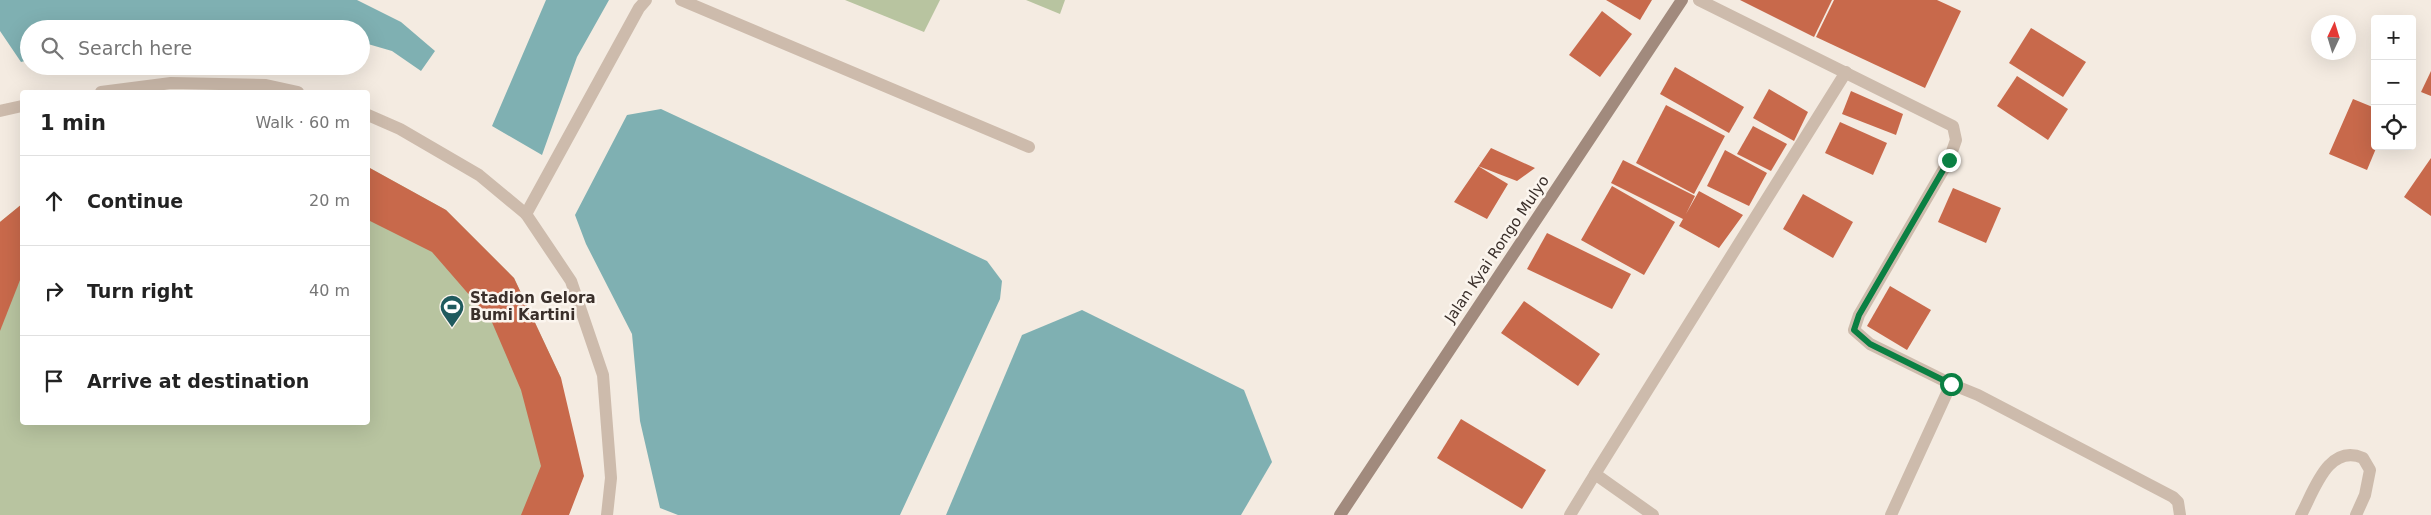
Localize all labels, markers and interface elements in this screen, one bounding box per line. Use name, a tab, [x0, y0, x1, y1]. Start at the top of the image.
north arrow	[2311, 15, 2356, 60]
map controls	[2371, 15, 2416, 150]
button: +	[2371, 15, 2416, 60]
search box	[20, 20, 370, 75]
icon: search	[38, 34, 66, 62]
text: Search here	[78, 37, 192, 59]
button: −	[2371, 60, 2416, 105]
button: locate	[2371, 105, 2416, 150]
text: 1 min	[40, 111, 106, 135]
text: Walk · 60 m	[255, 113, 350, 132]
route end	[1938, 149, 1961, 172]
street label: Jalan Kyai Rongo Mulyo	[1440, 172, 1553, 327]
icon: ahead	[40, 187, 68, 215]
text: Continue	[87, 190, 183, 212]
text: 20 m	[309, 191, 350, 210]
icon: right	[40, 277, 68, 305]
text: Turn right	[87, 280, 193, 302]
text: 40 m	[309, 281, 350, 300]
place label: Stadion Gelora Bumi Kartini	[470, 289, 596, 324]
sports icon: Stadion Gelora Bumi Kartini	[439, 294, 465, 328]
icon: arrive	[40, 367, 68, 395]
text: Arrive at destination	[87, 370, 309, 392]
route start	[1940, 373, 1963, 396]

